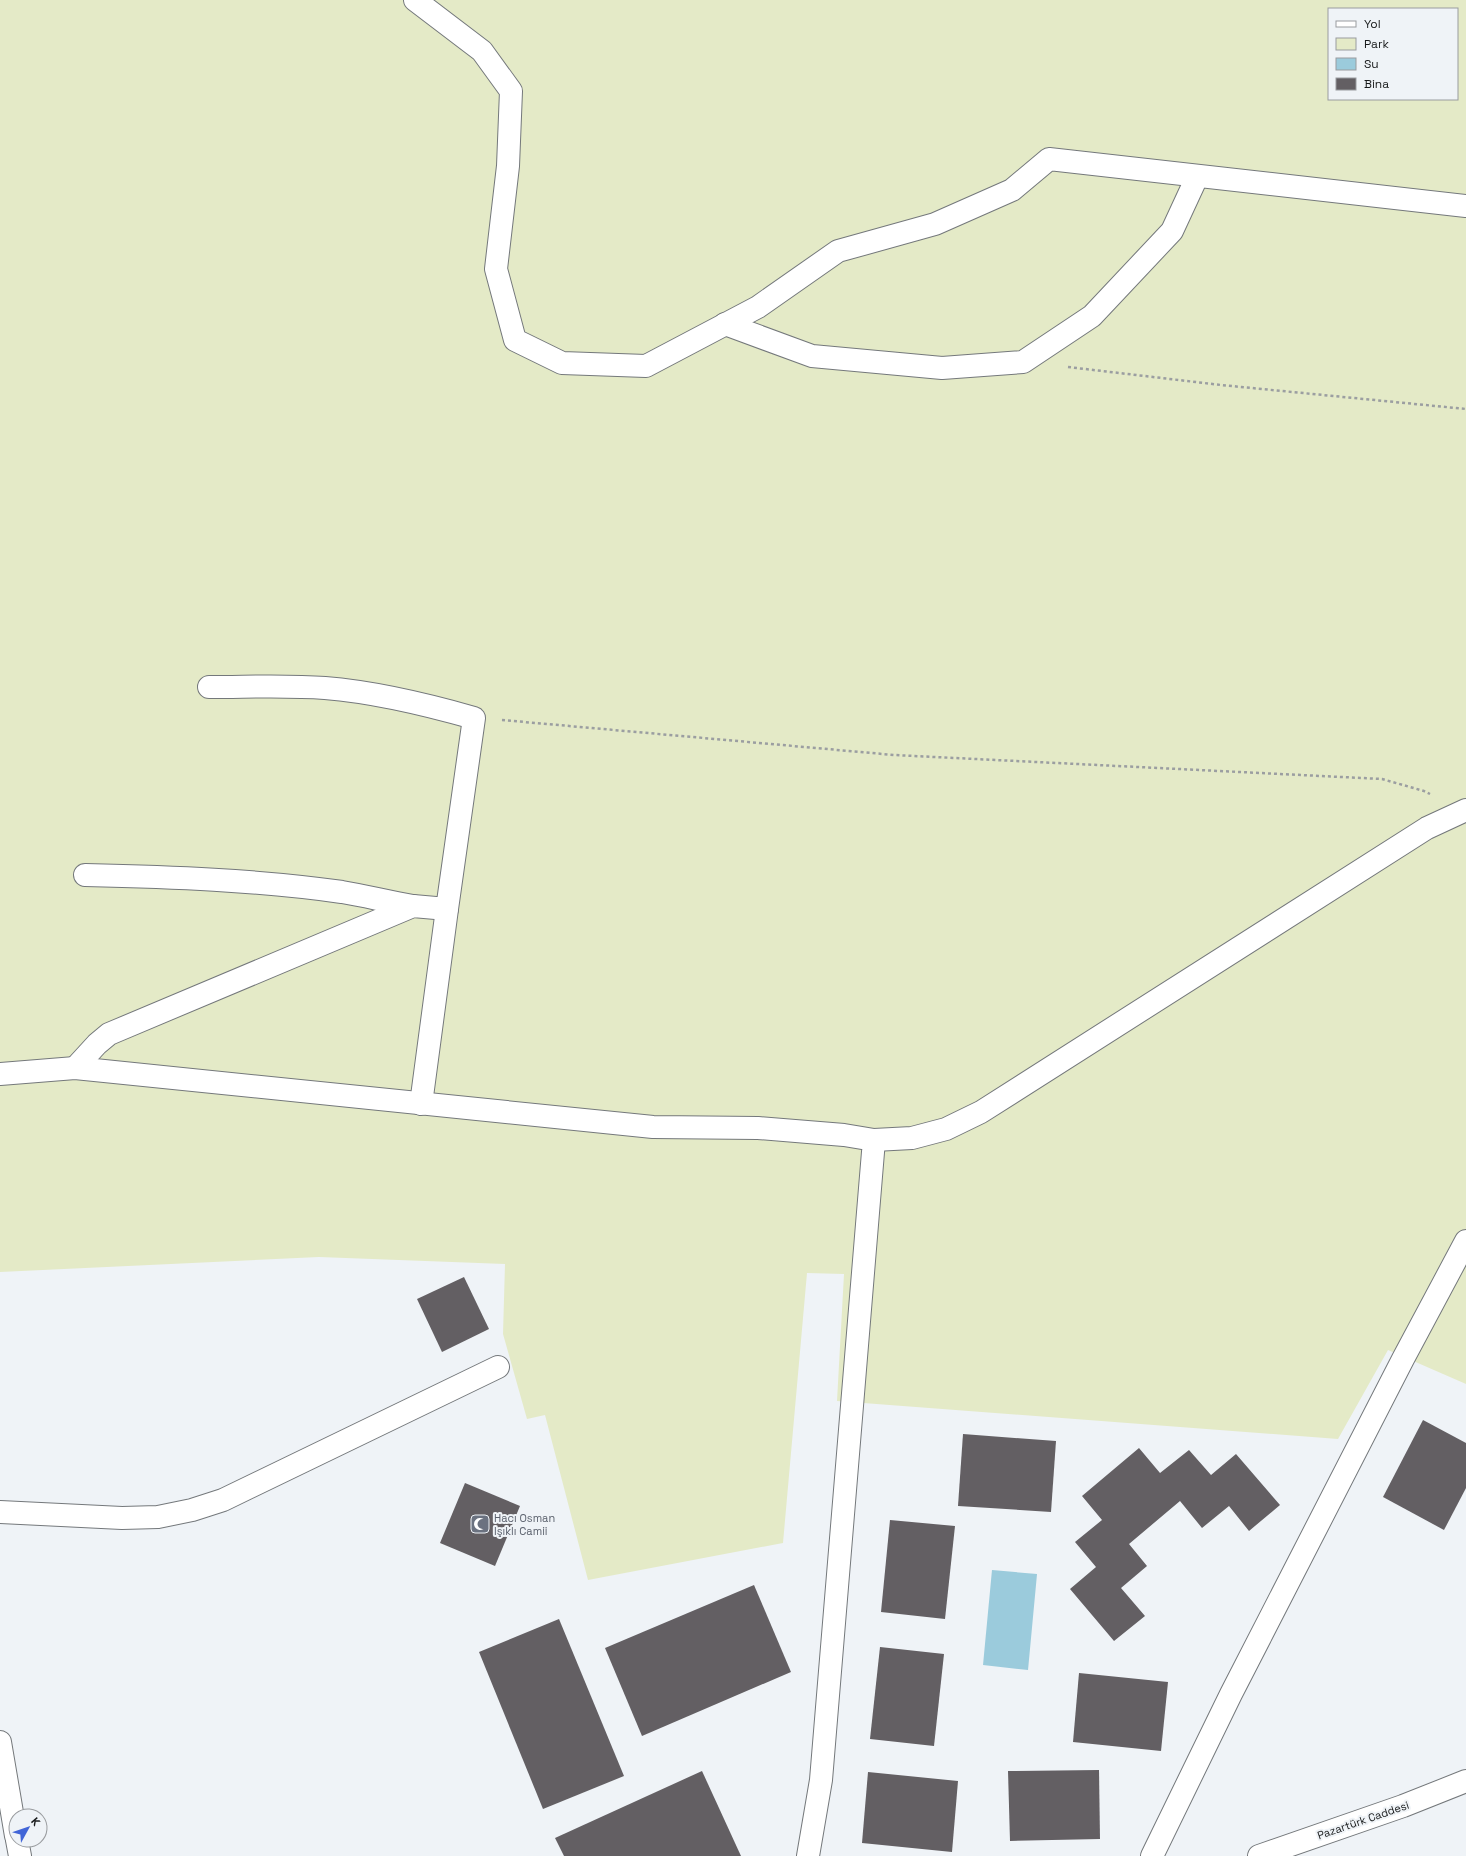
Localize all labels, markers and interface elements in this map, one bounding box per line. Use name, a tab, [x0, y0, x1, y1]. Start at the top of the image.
legend	[1328, 8, 1458, 100]
text: Yol	[1364, 16, 1381, 32]
text: Park	[1364, 36, 1389, 52]
text: Su	[1364, 56, 1379, 72]
text: Bina	[1364, 76, 1389, 92]
place label: Hacı Osman Işıklı Camii	[494, 1511, 555, 1538]
mosque icon: Hacı Osman Işıklı Camii	[469, 1513, 491, 1535]
street label: Pazartürk Caddesi	[1315, 1798, 1411, 1842]
north arrow	[8, 1808, 48, 1848]
text: K	[28, 1814, 43, 1829]

